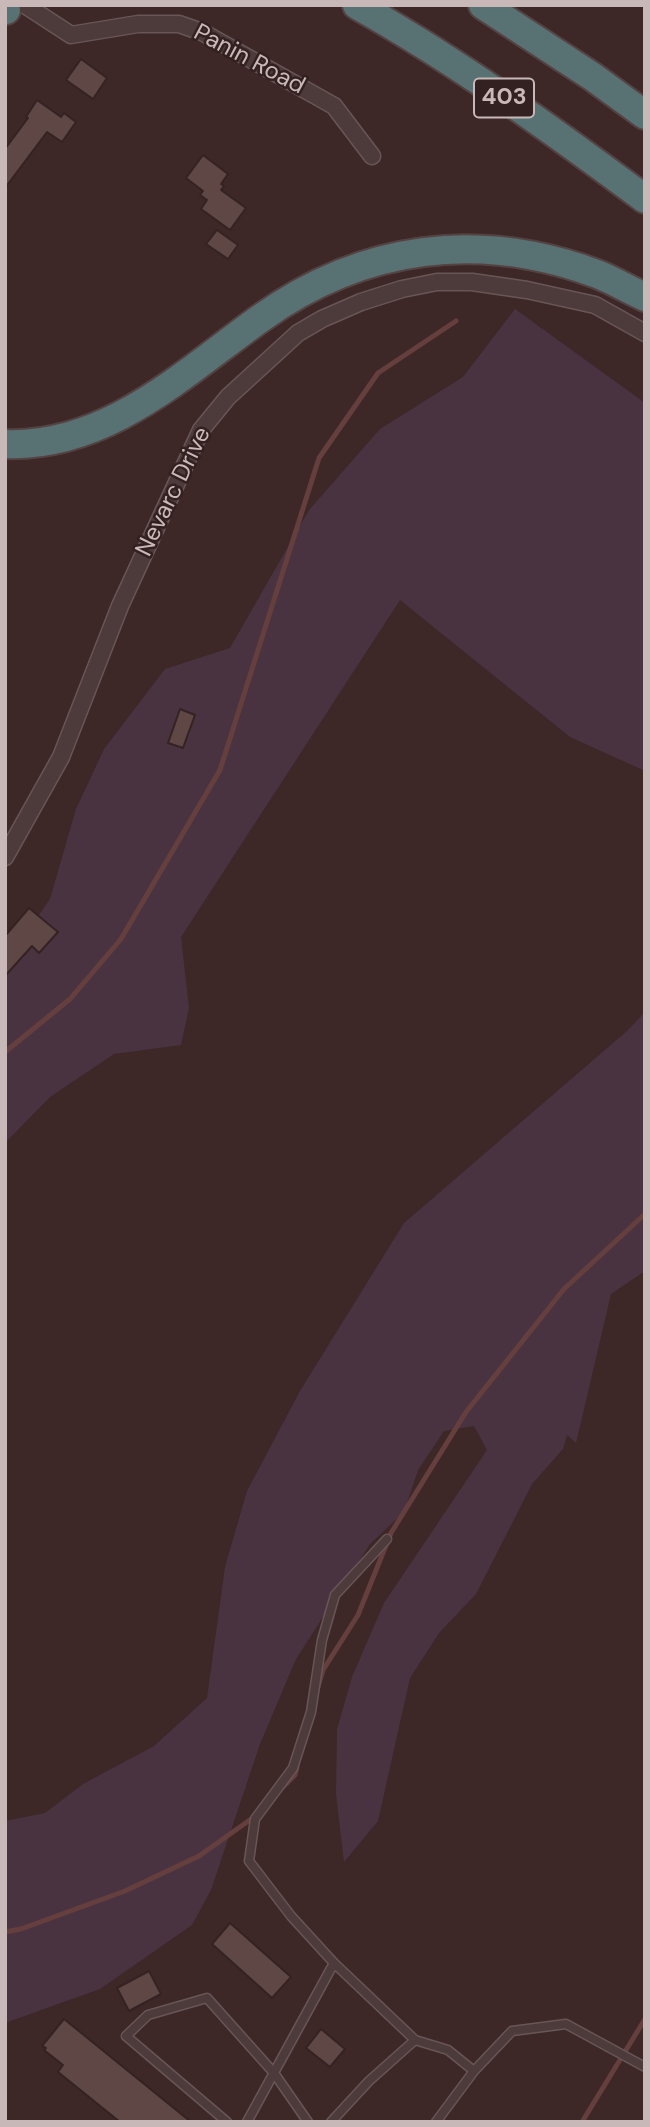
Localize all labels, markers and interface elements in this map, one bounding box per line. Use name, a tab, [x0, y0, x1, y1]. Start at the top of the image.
street label: Panin Road	[188, 19, 310, 101]
road number: 403	[474, 78, 534, 118]
street label: Nevarc Drive	[130, 423, 218, 561]

